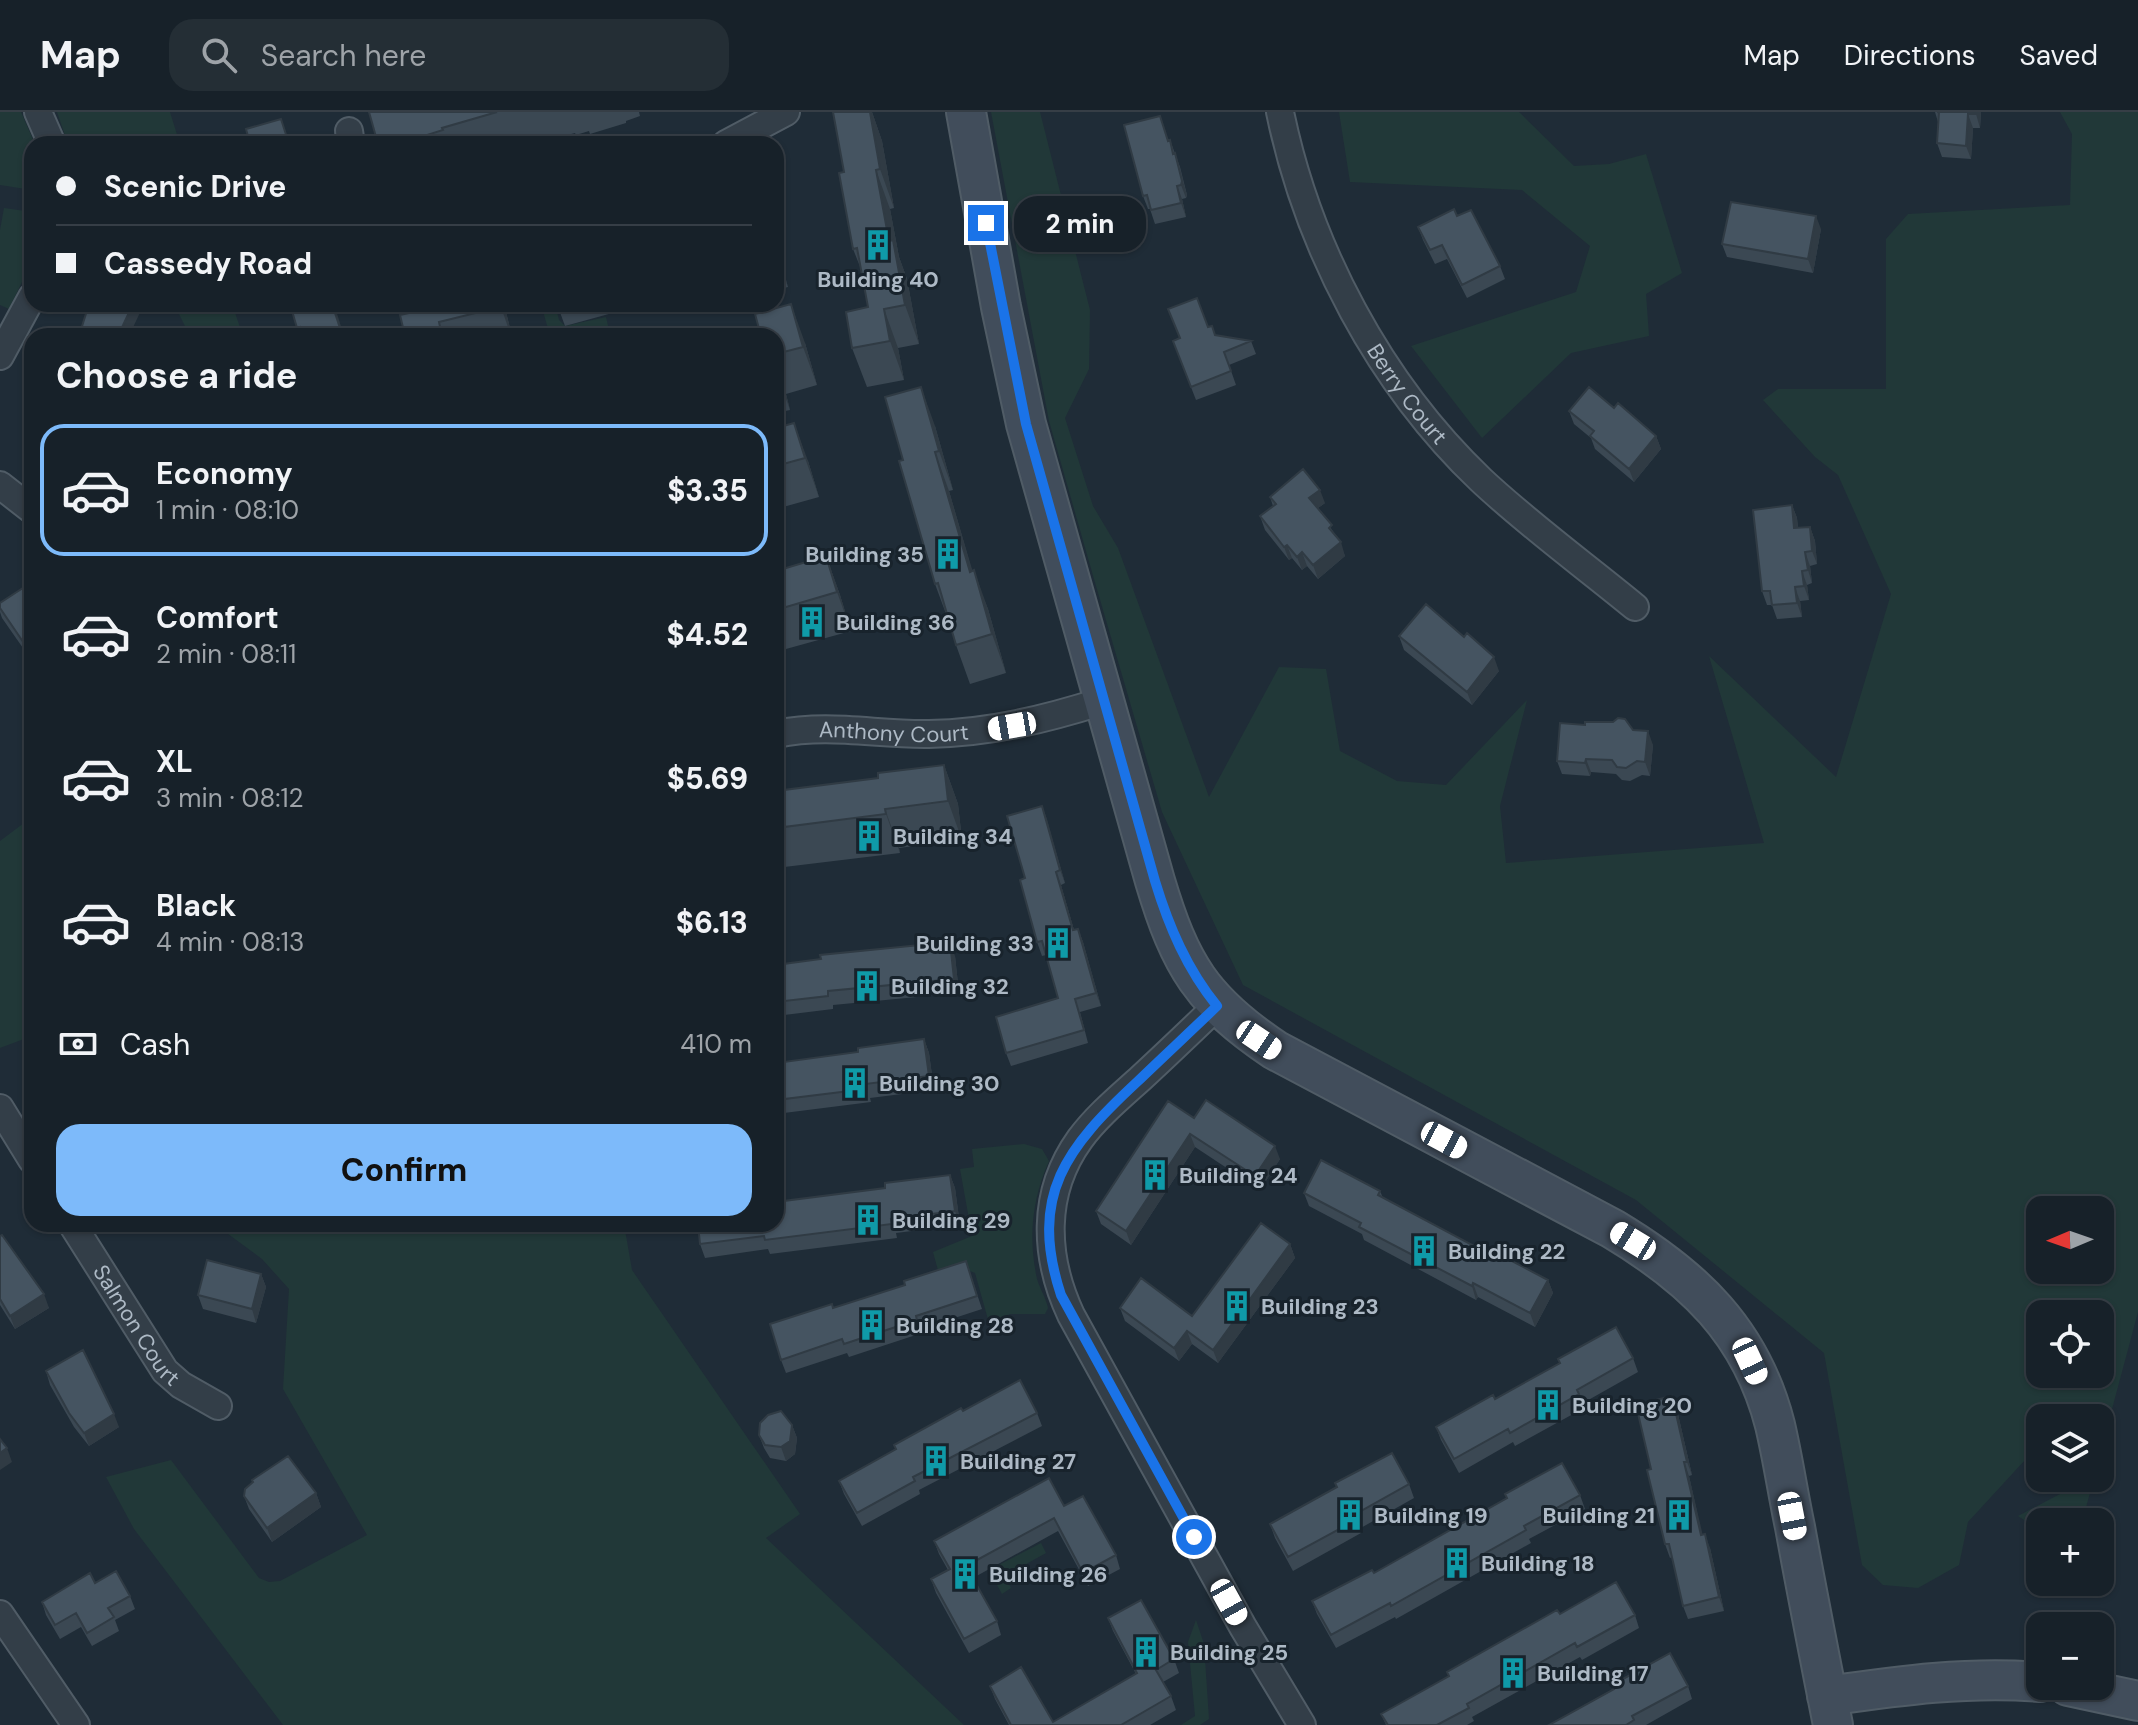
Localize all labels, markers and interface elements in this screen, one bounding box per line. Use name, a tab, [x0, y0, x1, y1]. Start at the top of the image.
search box	[169, 19, 729, 91]
text: Map	[40, 30, 121, 80]
icon: search	[197, 33, 241, 77]
text: Search here	[261, 36, 426, 75]
text: Map	[1743, 37, 1800, 74]
text: Directions	[1844, 37, 1976, 74]
text: Saved	[2020, 37, 2098, 74]
text: Scenic Drive	[104, 167, 286, 206]
callout: 2 min	[1014, 195, 1146, 251]
route end	[968, 205, 1004, 241]
text: 2 min	[1045, 207, 1115, 241]
building icon: Building 40	[861, 228, 895, 262]
text: Cassedy Road	[104, 244, 312, 283]
place label: Building 40	[817, 265, 939, 294]
street label: Berry Court	[1360, 338, 1454, 451]
text: Choose a ride	[56, 352, 297, 399]
icon: car	[60, 454, 132, 526]
text: Economy	[156, 454, 293, 493]
text: $3.35	[667, 471, 748, 510]
text: 1 min · 08:10	[156, 493, 299, 527]
building icon: Building 35	[931, 537, 965, 571]
place label: Building 35	[805, 540, 924, 569]
icon: car	[60, 598, 132, 670]
text: Comfort	[156, 598, 279, 637]
building icon: Building 36	[795, 605, 829, 639]
place label: Building 36	[836, 608, 955, 637]
text: $4.52	[667, 615, 748, 654]
text: 2 min · 08:11	[156, 637, 296, 671]
car	[986, 710, 1038, 742]
street label: Anthony Court	[819, 715, 970, 749]
icon: car	[60, 742, 132, 814]
text: XL	[156, 742, 193, 781]
text: $5.69	[667, 759, 748, 798]
text: 3 min · 08:12	[156, 781, 304, 815]
building icon: Building 34	[852, 819, 886, 853]
place label: Building 34	[893, 822, 1012, 851]
icon: car	[60, 886, 132, 958]
text: Black	[156, 886, 236, 925]
text: $6.13	[676, 903, 748, 942]
text: 4 min · 08:13	[156, 925, 304, 959]
building icon: Building 33	[1041, 926, 1075, 960]
place label: Building 33	[916, 929, 1034, 958]
building icon: Building 32	[850, 969, 884, 1003]
place label: Building 32	[891, 972, 1009, 1001]
car	[1232, 1017, 1286, 1063]
icon: cash	[56, 1022, 100, 1066]
text: Cash	[120, 1025, 190, 1064]
text: 410 m	[680, 1027, 752, 1061]
building icon: Building 30	[838, 1066, 872, 1100]
place label: Building 30	[879, 1069, 1000, 1098]
car	[1417, 1118, 1471, 1162]
button: Confirm	[56, 1124, 752, 1216]
building icon: Building 24	[1138, 1158, 1172, 1192]
place label: Building 24	[1179, 1161, 1298, 1190]
north arrow	[2026, 1196, 2114, 1284]
map controls	[2026, 1196, 2114, 1700]
building icon: Building 29	[851, 1203, 885, 1237]
place label: Building 29	[892, 1206, 1010, 1235]
car	[1606, 1218, 1660, 1264]
building icon: Building 22	[1407, 1234, 1441, 1268]
place label: Building 22	[1448, 1237, 1565, 1266]
street label: Salmon Court	[86, 1259, 186, 1393]
building icon: Building 23	[1220, 1289, 1254, 1323]
place label: Building 23	[1261, 1292, 1379, 1321]
button: locate	[2026, 1300, 2114, 1388]
building icon: Building 28	[855, 1308, 889, 1342]
place label: Building 28	[896, 1311, 1014, 1340]
car	[1729, 1334, 1771, 1388]
building icon: Building 20	[1531, 1388, 1565, 1422]
place label: Building 20	[1572, 1391, 1692, 1420]
button: layers	[2026, 1404, 2114, 1492]
building icon: Building 27	[919, 1444, 953, 1478]
place label: Building 27	[960, 1447, 1076, 1476]
car	[1776, 1490, 1808, 1542]
building icon: Building 19	[1333, 1498, 1367, 1532]
building icon: Building 21	[1662, 1498, 1696, 1532]
place label: Building 19	[1374, 1501, 1488, 1530]
place label: Building 21	[1543, 1501, 1655, 1530]
button: +	[2026, 1508, 2114, 1596]
route start	[1176, 1519, 1212, 1555]
building icon: Building 18	[1440, 1546, 1474, 1580]
place label: Building 18	[1481, 1549, 1595, 1578]
building icon: Building 26	[948, 1557, 982, 1591]
place label: Building 26	[989, 1560, 1107, 1589]
car	[1207, 1575, 1251, 1629]
button: −	[2026, 1612, 2114, 1700]
building icon: Building 25	[1129, 1635, 1163, 1669]
place label: Building 25	[1170, 1638, 1288, 1667]
building icon: Building 17	[1496, 1656, 1530, 1690]
place label: Building 17	[1537, 1659, 1649, 1688]

